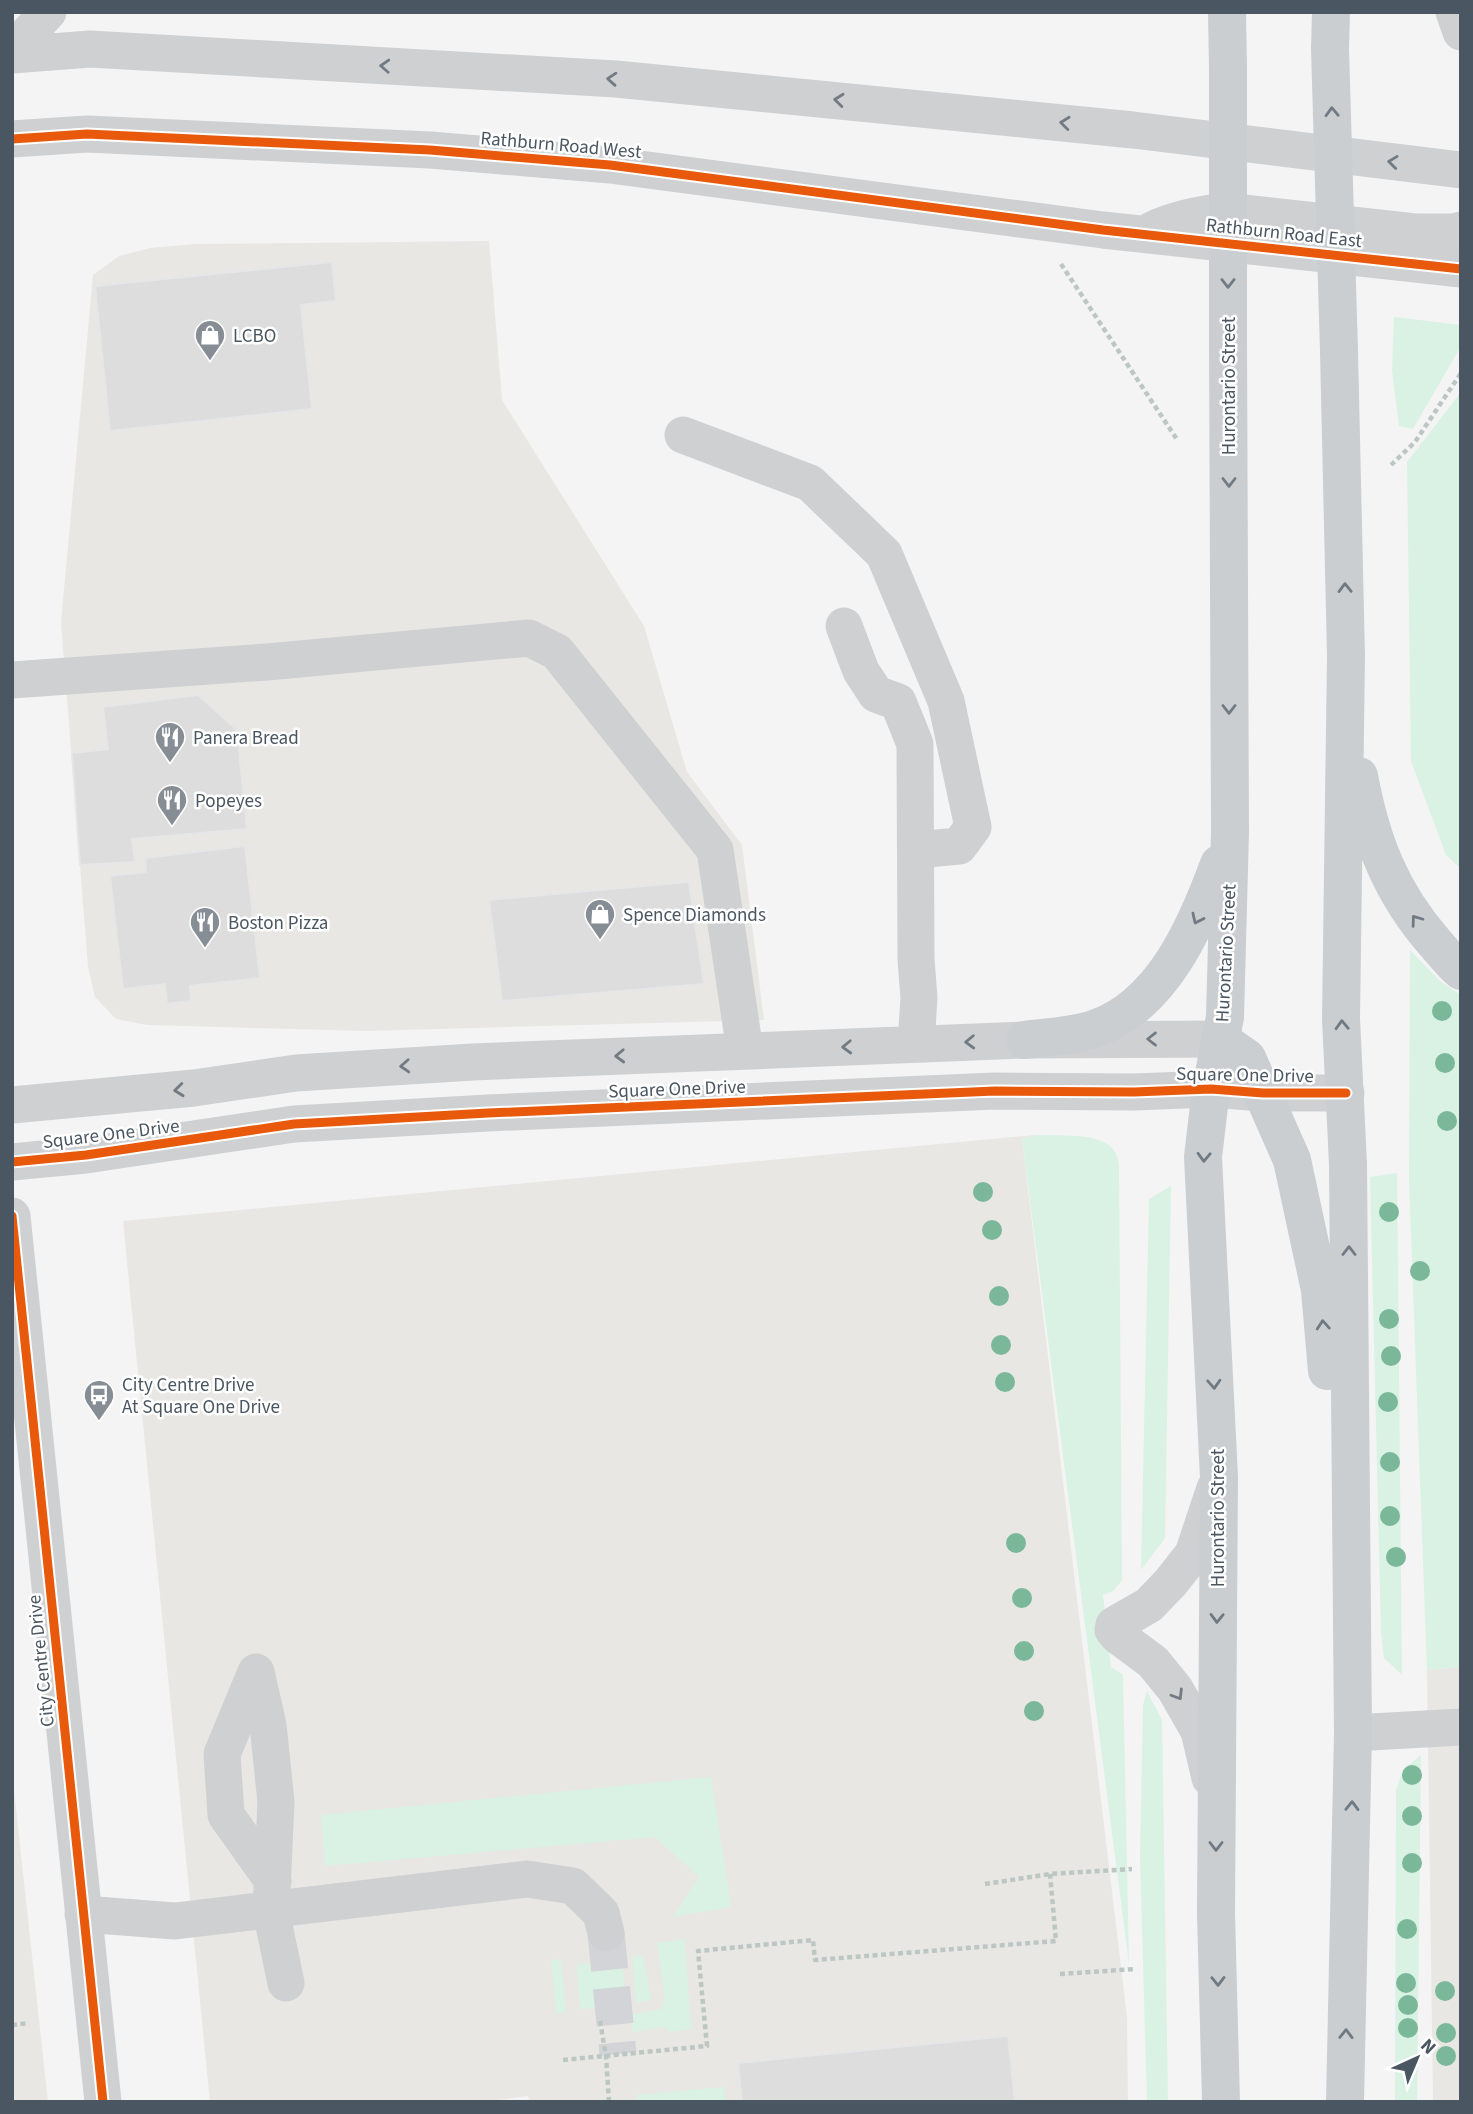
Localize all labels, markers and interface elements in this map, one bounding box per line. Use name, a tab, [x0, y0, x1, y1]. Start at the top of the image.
one-way arrow	[380, 59, 391, 74]
one-way arrow	[607, 72, 618, 87]
one-way arrow	[833, 93, 844, 108]
one-way arrow	[1325, 106, 1340, 117]
one-way arrow	[1059, 116, 1071, 131]
street label: Rathburn Road West	[479, 125, 643, 166]
one-way arrow	[1387, 154, 1399, 169]
street label: Rathburn Road East	[1205, 212, 1364, 255]
one-way arrow	[1220, 279, 1236, 289]
street label: Hurontario Street	[1216, 316, 1243, 455]
shop icon: LCBO	[193, 318, 227, 362]
place label: LCBO	[233, 323, 276, 350]
one-way arrow	[1221, 477, 1237, 488]
one-way arrow	[1337, 582, 1352, 593]
one-way arrow	[1221, 705, 1237, 715]
restaurant icon: Panera Bread	[153, 720, 187, 764]
place label: Panera Bread	[193, 725, 299, 752]
restaurant icon: Popeyes	[155, 783, 189, 827]
place label: Popeyes	[195, 788, 262, 815]
street label: Hurontario Street	[1209, 883, 1244, 1023]
shop icon: Spence Diamonds	[583, 897, 617, 941]
place label: Spence Diamonds	[623, 902, 766, 929]
restaurant icon: Boston Pizza	[188, 905, 222, 949]
place label: Boston Pizza	[228, 910, 328, 937]
one-way arrow	[1192, 912, 1206, 924]
one-way arrow	[1412, 915, 1424, 928]
one-way arrow	[1334, 1019, 1349, 1030]
one-way arrow	[1146, 1031, 1157, 1047]
one-way arrow	[965, 1034, 976, 1049]
one-way arrow	[842, 1039, 853, 1054]
one-way arrow	[614, 1048, 625, 1064]
one-way arrow	[400, 1058, 411, 1073]
street label: Square One Drive	[1176, 1061, 1314, 1090]
street label: Square One Drive	[608, 1074, 746, 1105]
one-way arrow	[173, 1082, 184, 1097]
street label: Square One Drive	[41, 1113, 181, 1156]
one-way arrow	[1197, 1151, 1212, 1162]
one-way arrow	[1341, 1245, 1357, 1255]
one-way arrow	[1316, 1319, 1331, 1330]
place label: City Centre Drive At Square One Drive	[122, 1372, 280, 1421]
bus stop icon: City Centre Drive At Square One Drive	[82, 1378, 116, 1422]
one-way arrow	[1206, 1378, 1221, 1389]
street label: Hurontario Street	[1205, 1448, 1232, 1587]
street label: City Centre Drive	[21, 1594, 62, 1728]
one-way arrow	[1209, 1614, 1225, 1624]
one-way arrow	[1169, 1687, 1182, 1700]
one-way arrow	[1344, 1800, 1359, 1811]
one-way arrow	[1208, 1841, 1224, 1852]
one-way arrow	[1210, 1976, 1225, 1987]
north arrow	[1382, 2023, 1452, 2093]
one-way arrow	[1339, 2028, 1354, 2039]
text: N	[1414, 2033, 1442, 2061]

